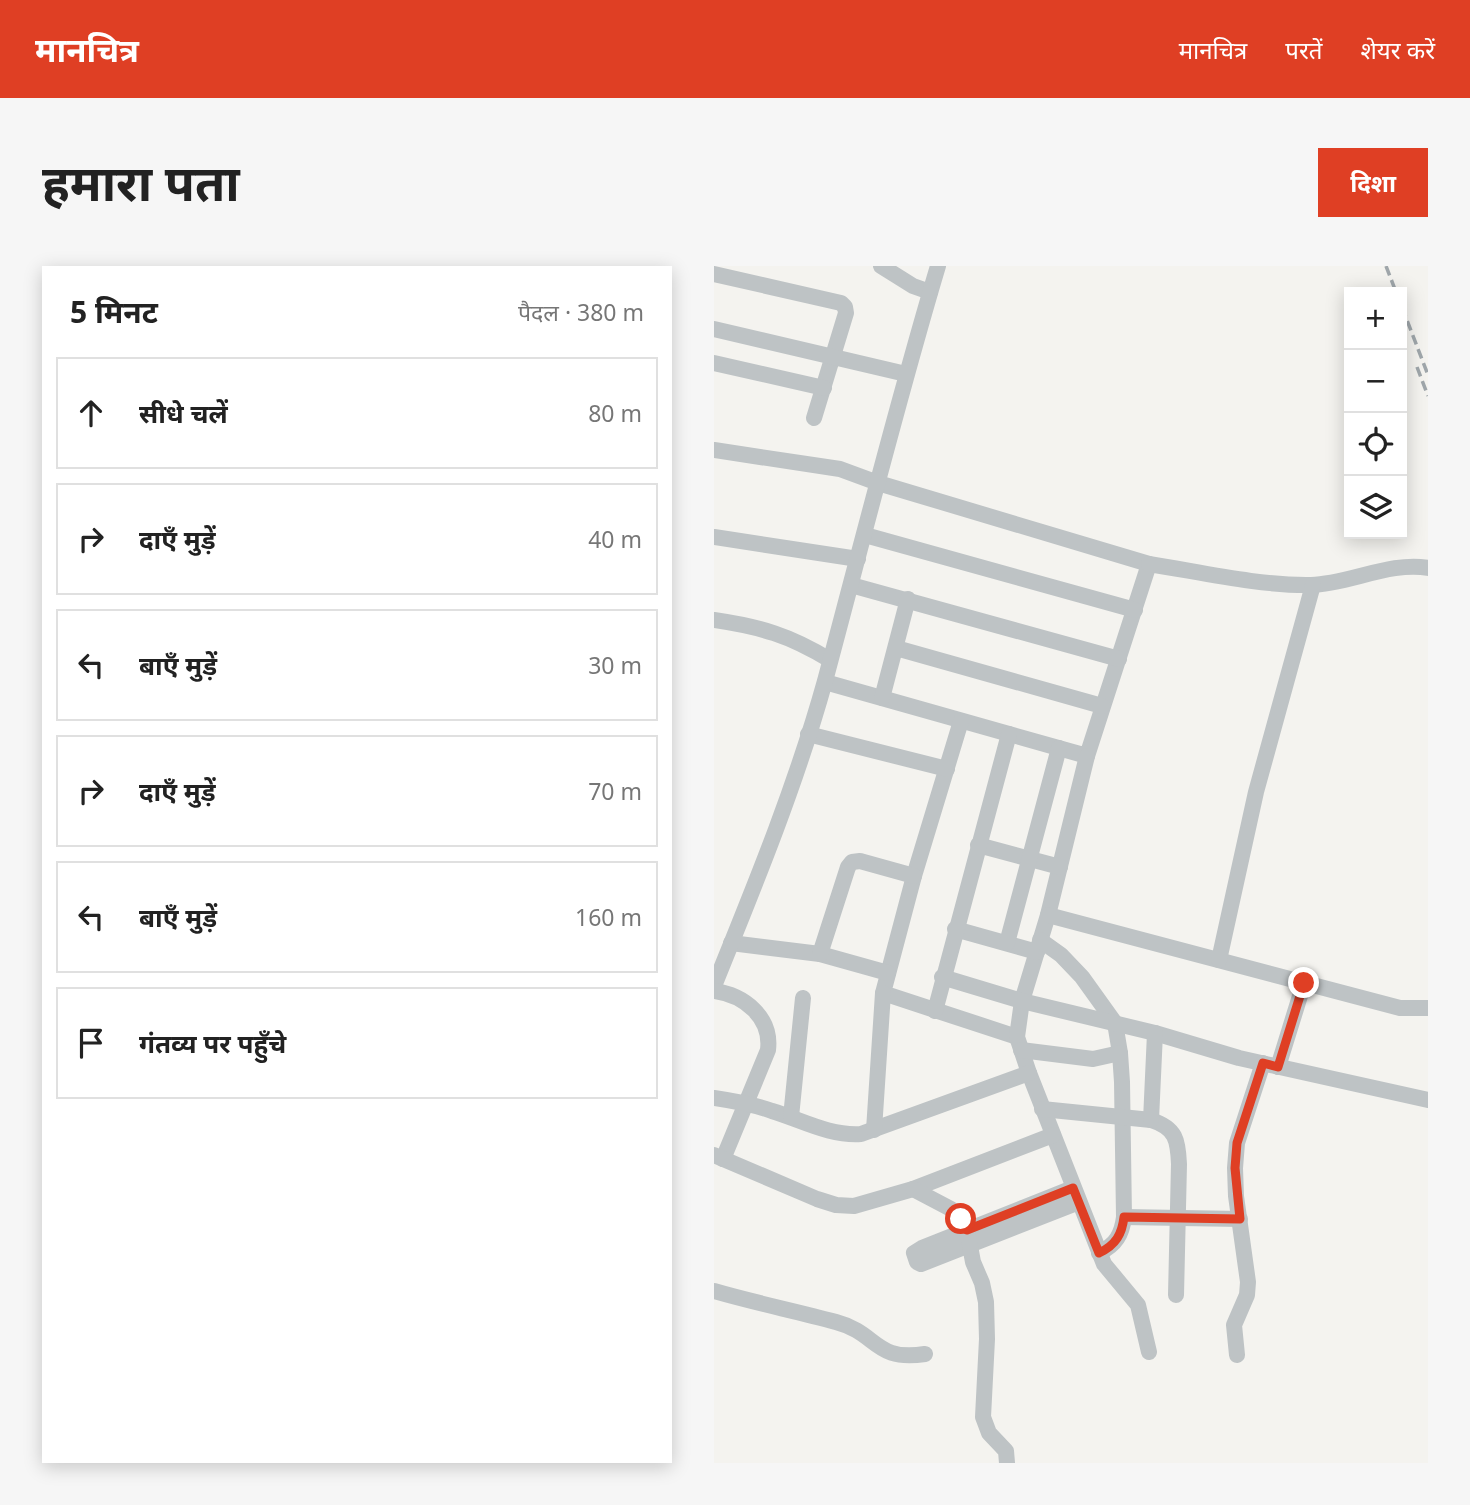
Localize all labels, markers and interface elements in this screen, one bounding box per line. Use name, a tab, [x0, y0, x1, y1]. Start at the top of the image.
text: मानचित्र	[35, 27, 139, 72]
text: मानचित्र	[1179, 33, 1247, 66]
text: परतें	[1285, 33, 1322, 66]
text: शेयर करें	[1360, 33, 1435, 66]
button: दिशा	[1318, 148, 1428, 217]
text: हमारा पता	[42, 149, 240, 215]
map controls	[1344, 287, 1407, 539]
button: +	[1344, 287, 1407, 350]
text: 5 मिनट	[70, 291, 158, 332]
text: पैदल · 380 m	[518, 296, 644, 328]
button: −	[1344, 350, 1407, 413]
icon: ahead	[72, 394, 110, 432]
text: सीधे चलें	[139, 395, 228, 431]
text: 80 m	[588, 397, 642, 429]
button: locate	[1344, 413, 1407, 476]
button: layers	[1344, 476, 1407, 539]
icon: right	[72, 520, 110, 558]
text: दाएँ मुड़ें	[139, 521, 216, 557]
text: 40 m	[588, 523, 642, 555]
icon: left	[72, 646, 110, 684]
text: बाएँ मुड़ें	[139, 647, 217, 683]
text: 30 m	[588, 649, 642, 681]
icon: right	[72, 772, 110, 810]
text: दाएँ मुड़ें	[139, 773, 216, 809]
text: 70 m	[588, 775, 642, 807]
icon: left	[72, 898, 110, 936]
text: बाएँ मुड़ें	[139, 899, 217, 935]
text: 160 m	[575, 901, 642, 933]
route end	[1288, 967, 1319, 998]
icon: arrive	[72, 1024, 110, 1062]
text: गंतव्य पर पहुँचे	[139, 1025, 286, 1061]
route start	[945, 1203, 976, 1234]

